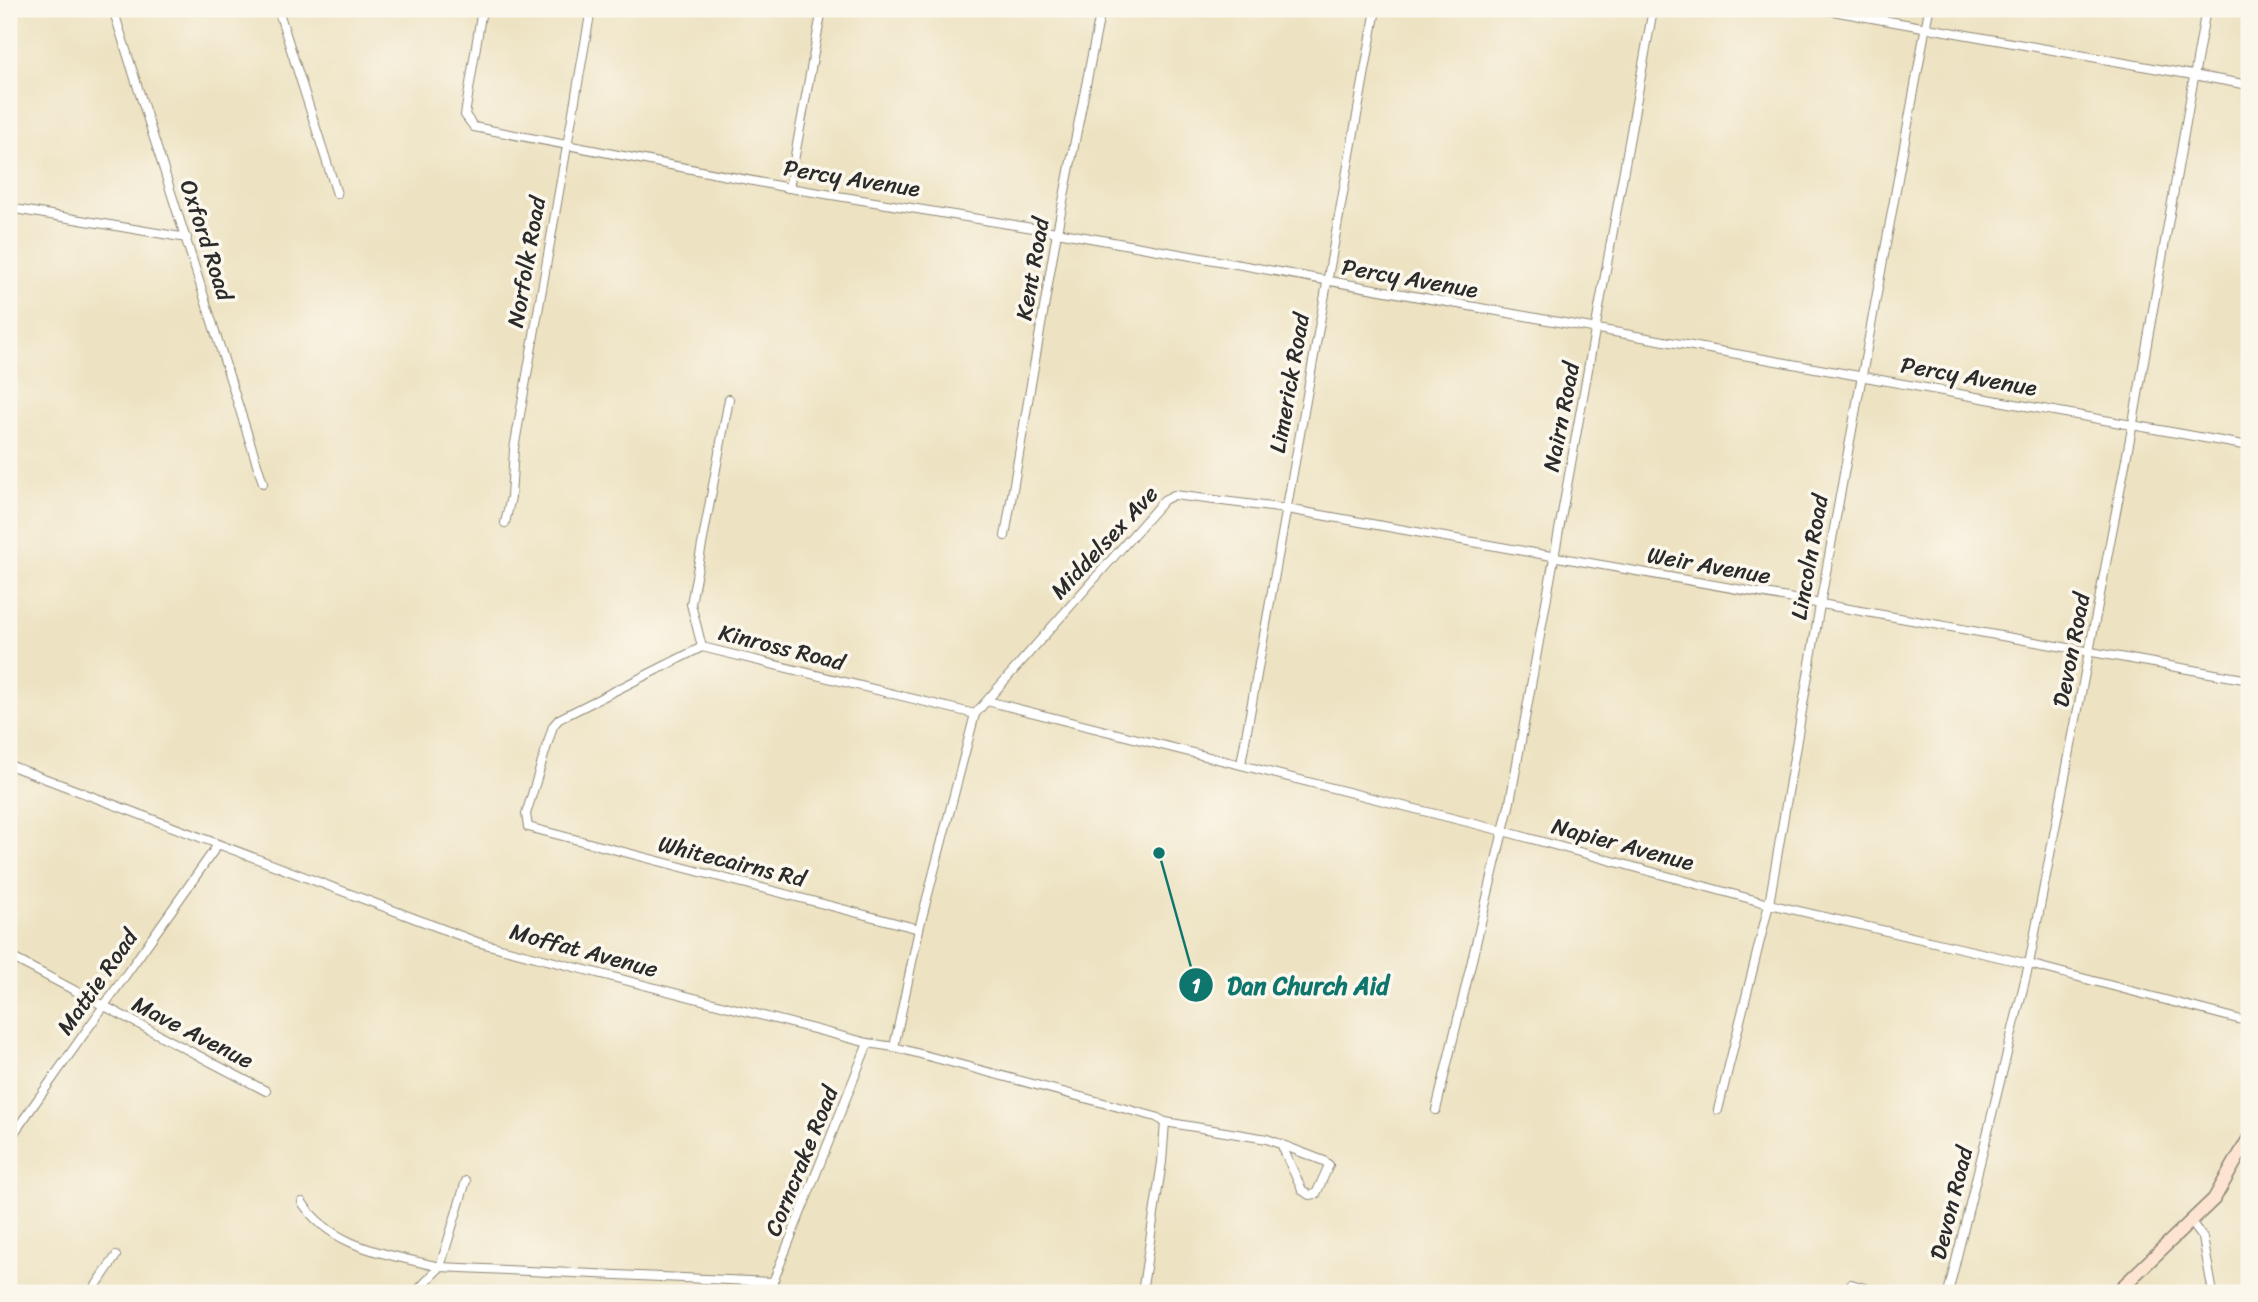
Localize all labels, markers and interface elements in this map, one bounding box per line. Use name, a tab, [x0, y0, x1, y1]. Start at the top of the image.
street label: Percy Avenue	[781, 147, 923, 210]
street label: Oxford Road	[168, 174, 246, 308]
street label: Norfolk Road	[495, 191, 559, 331]
street label: Kent Road	[1003, 213, 1062, 324]
street label: Percy Avenue	[1338, 246, 1481, 311]
street label: Limerick Road	[1257, 308, 1322, 456]
street label: Percy Avenue	[1897, 344, 2040, 409]
street label: Nairn Road	[1531, 357, 1593, 475]
street label: Middelsex Ave	[1040, 475, 1169, 609]
street label: Lincoln Road	[1778, 489, 1841, 623]
street label: Weir Avenue	[1644, 534, 1774, 597]
street label: Devon Road	[2040, 588, 2103, 711]
street label: Kinross Road	[714, 612, 851, 683]
street label: Napier Avenue	[1547, 806, 1699, 883]
street label: Whitecairns Rd	[654, 823, 812, 900]
street label: Moffat Avenue	[505, 911, 663, 990]
street label: Mattie Road	[46, 919, 150, 1044]
callout: Dan Church Aid	[1179, 963, 1403, 1008]
text: Dan Church Aid	[1227, 965, 1391, 1007]
text: 1	[1191, 967, 1201, 1005]
street label: Mave Avenue	[125, 984, 261, 1081]
street label: Corncrake Road	[753, 1078, 851, 1243]
street label: Devon Road	[1918, 1140, 1986, 1264]

